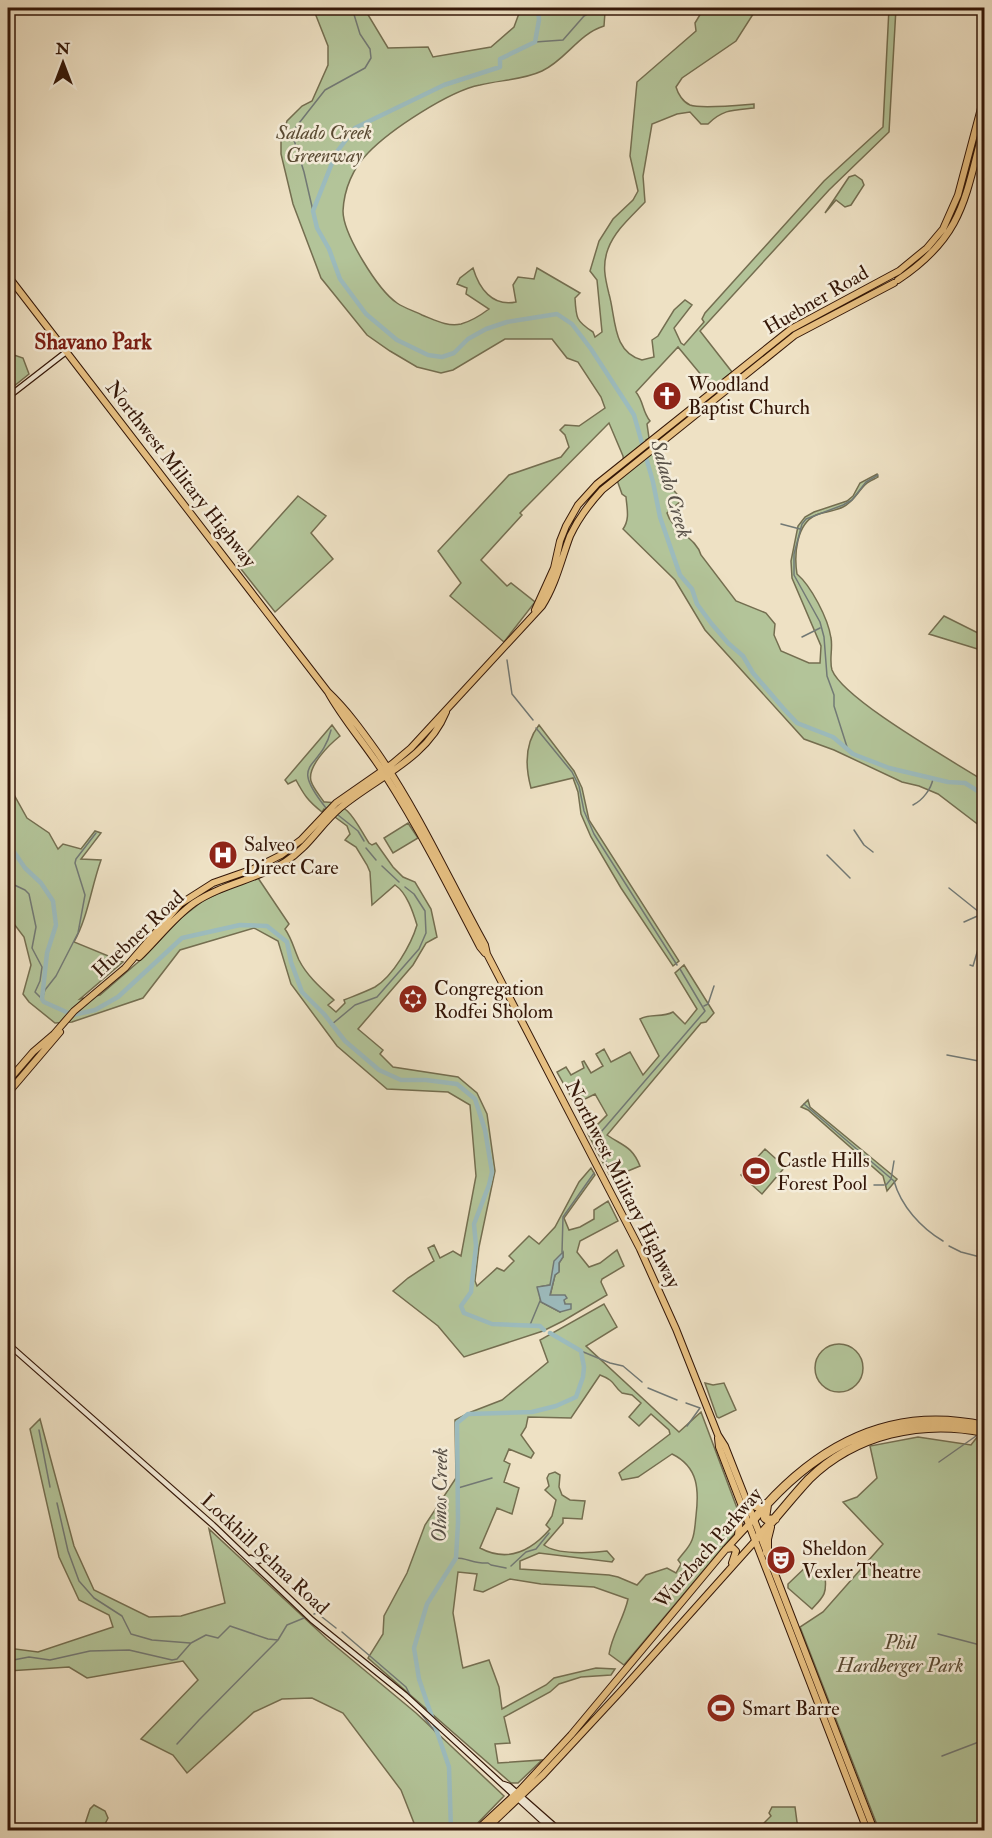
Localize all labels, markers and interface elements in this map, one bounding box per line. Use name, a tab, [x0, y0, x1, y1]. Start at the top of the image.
north arrow	[33, 33, 93, 93]
text: N	[55, 39, 71, 59]
park label: Salado Creek Greenway	[275, 120, 372, 168]
street label: Huebner Road	[759, 260, 873, 340]
district label: Shavano Park	[34, 328, 152, 356]
place label: Woodland Baptist Church	[687, 372, 811, 421]
street label: Northwest Military Highway	[100, 376, 263, 573]
church icon: Woodland Baptist Church	[651, 380, 683, 412]
water label: Salado Creek	[644, 436, 698, 541]
place label: Salveo Direct Care	[244, 832, 339, 880]
hospital icon: Salveo Direct Care	[207, 839, 239, 871]
street label: Huebner Road	[87, 885, 189, 983]
place label: Congregation Rodfei Sholom	[434, 976, 554, 1024]
synagogue icon: Congregation Rodfei Sholom	[397, 983, 429, 1015]
street label: Northwest Military Highway	[560, 1076, 687, 1293]
place label: Castle Hills Forest Pool	[777, 1148, 870, 1196]
sports icon: Castle Hills Forest Pool	[740, 1155, 772, 1187]
water label: Olmos Creek	[426, 1447, 454, 1543]
street label: Wurzbach Parkway	[648, 1481, 768, 1615]
street label: Lockhill Selma Road	[196, 1488, 334, 1620]
place label: Sheldon Vexler Theatre	[802, 1536, 921, 1584]
theatre icon: Sheldon Vexler Theatre	[765, 1544, 797, 1576]
park label: Phil Hardberger Park	[836, 1630, 963, 1678]
sports icon: Smart Barre	[705, 1692, 737, 1724]
place label: Smart Barre	[742, 1696, 840, 1721]

